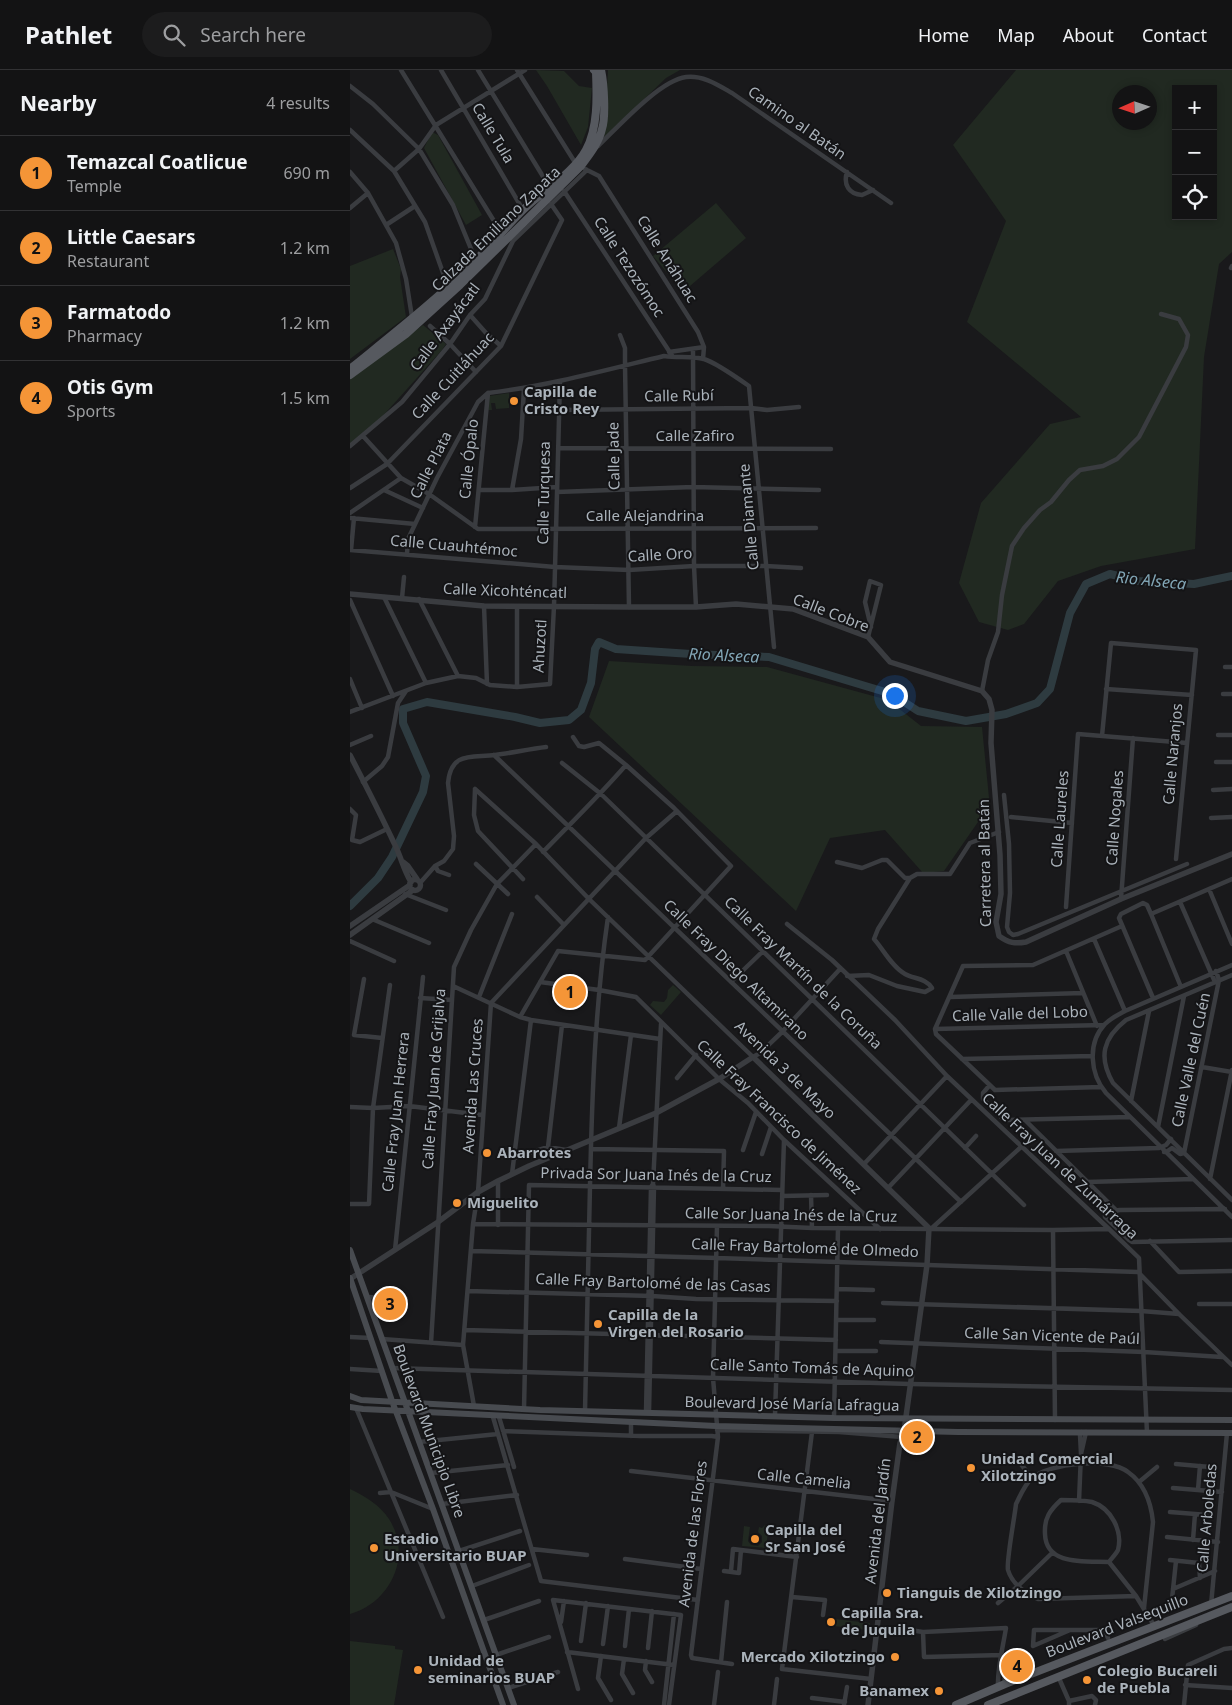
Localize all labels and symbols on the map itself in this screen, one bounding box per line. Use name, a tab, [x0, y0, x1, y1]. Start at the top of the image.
street label: Camino al Batán	[745, 81, 851, 163]
north arrow	[1112, 85, 1157, 130]
street label: Calle Tula	[468, 99, 520, 166]
street label: Calzada Emiliano Zapata	[427, 161, 564, 295]
street label: Calle Anáhuac	[633, 211, 703, 306]
street label: Calle Tezozómoc	[590, 212, 670, 321]
street label: Calle Axayácatl	[405, 278, 484, 374]
street label: Calle Cuitláhuac	[407, 327, 498, 423]
place label: Capilla de Cristo Rey	[524, 381, 600, 418]
street label: Calle Rubí	[644, 384, 715, 406]
marker: Capilla de Cristo Rey	[508, 395, 520, 407]
street label: Calle Ópalo	[454, 418, 482, 500]
street label: Calle Jade	[602, 422, 624, 490]
street label: Calle Zafiro	[656, 425, 735, 445]
street label: Calle Plata	[405, 427, 456, 502]
street label: Calle Turquesa	[532, 441, 554, 545]
street label: Calle Diamante	[733, 463, 763, 571]
street label: Calle Alejandrina	[586, 505, 704, 525]
street label: Calle Cuauhtémoc	[390, 529, 519, 561]
street label: Calle Oro	[627, 542, 693, 566]
water label: Rio Alseca	[1115, 565, 1187, 595]
street label: Calle Xicohténcatl	[443, 578, 567, 602]
street label: Calle Cobre	[790, 588, 872, 636]
street label: Ahuzotl	[528, 619, 550, 673]
water label: Rio Alseca	[688, 642, 760, 668]
your location	[882, 683, 908, 709]
street label: Calle Naranjos	[1158, 702, 1186, 805]
street label: Calle Laureles	[1046, 770, 1072, 868]
street label: Calle Nogales	[1101, 770, 1127, 866]
street label: Carretera al Batán	[973, 799, 995, 927]
street label: Calle Fray Martín de la Coruña	[721, 892, 887, 1053]
street label: Calle Fray Diego Altamirano	[660, 894, 814, 1044]
pin: 1	[554, 973, 586, 1011]
street label: Calle Fray Juan de Grijalva	[417, 988, 449, 1170]
street label: Calle Valle del Cuén	[1166, 991, 1214, 1129]
street label: Calle Valle del Lobo	[952, 1001, 1088, 1025]
street label: Avenida 3 de Mayo	[731, 1016, 841, 1123]
street label: Avenida Las Cruces	[457, 1018, 487, 1154]
street label: Calle Fray Juan Herrera	[377, 1031, 413, 1193]
street label: Calle Fray Francisco de Jiménez	[693, 1035, 866, 1198]
street label: Calle Fray Juan de Zumárraga	[978, 1087, 1143, 1243]
place label: Abarrotes	[497, 1142, 571, 1162]
marker: Abarrotes	[481, 1147, 493, 1159]
street label: Privada Sor Juana Inés de la Cruz	[540, 1162, 772, 1186]
place label: Miguelito	[467, 1192, 539, 1212]
marker: Miguelito	[451, 1197, 463, 1209]
street label: Calle Sor Juana Inés de la Cruz	[685, 1202, 897, 1226]
street label: Calle Fray Bartolomé de Olmedo	[691, 1233, 919, 1261]
street label: Calle Fray Bartolomé de las Casas	[535, 1268, 771, 1296]
pin: 3	[374, 1285, 406, 1323]
place label: Capilla de la Virgen del Rosario	[608, 1304, 744, 1341]
marker: Capilla de la Virgen del Rosario	[592, 1318, 604, 1330]
street label: Calle San Vicente de Paúl	[964, 1322, 1140, 1348]
street label: Boulevard Municipio Libre	[389, 1341, 471, 1520]
street label: Calle Santo Tomás de Aquino	[710, 1353, 914, 1381]
street label: Boulevard José María Lafragua	[684, 1391, 900, 1415]
pin: 2	[901, 1418, 933, 1456]
place label: Unidad Comercial Xilotzingo	[981, 1448, 1113, 1485]
street label: Avenida del Jardín	[859, 1457, 895, 1585]
street label: Avenida de las Flores	[673, 1459, 711, 1608]
marker: Unidad Comercial Xilotzingo	[965, 1462, 977, 1474]
street label: Calle Camelia	[756, 1463, 852, 1493]
street label: Calle Arboledas	[1191, 1463, 1221, 1573]
place label: Capilla del Sr San José	[765, 1519, 846, 1556]
place label: Estadio Universitario BUAP	[384, 1528, 527, 1565]
marker: Capilla del Sr San José	[749, 1533, 761, 1545]
marker: Estadio Universitario BUAP	[368, 1542, 380, 1554]
place label: Tianguis de Xilotzingo	[897, 1582, 1062, 1602]
marker: Tianguis de Xilotzingo	[881, 1587, 893, 1599]
street label: Boulevard Valsequillo	[1043, 1589, 1191, 1661]
place label: Capilla Sra. de Juquila	[841, 1602, 923, 1639]
marker: Capilla Sra. de Juquila	[825, 1616, 837, 1628]
place label: Mercado Xilotzingo	[741, 1646, 885, 1666]
pin: 4	[1001, 1647, 1033, 1685]
place label: Unidad de seminarios BUAP	[428, 1650, 555, 1687]
marker: Mercado Xilotzingo	[889, 1651, 901, 1663]
place label: Colegio Bucareli de Puebla	[1097, 1660, 1217, 1697]
marker: Unidad de seminarios BUAP	[412, 1664, 424, 1676]
marker: Colegio Bucareli de Puebla	[1081, 1674, 1093, 1686]
place label: Banamex	[859, 1680, 929, 1700]
marker: Banamex	[933, 1685, 945, 1697]

